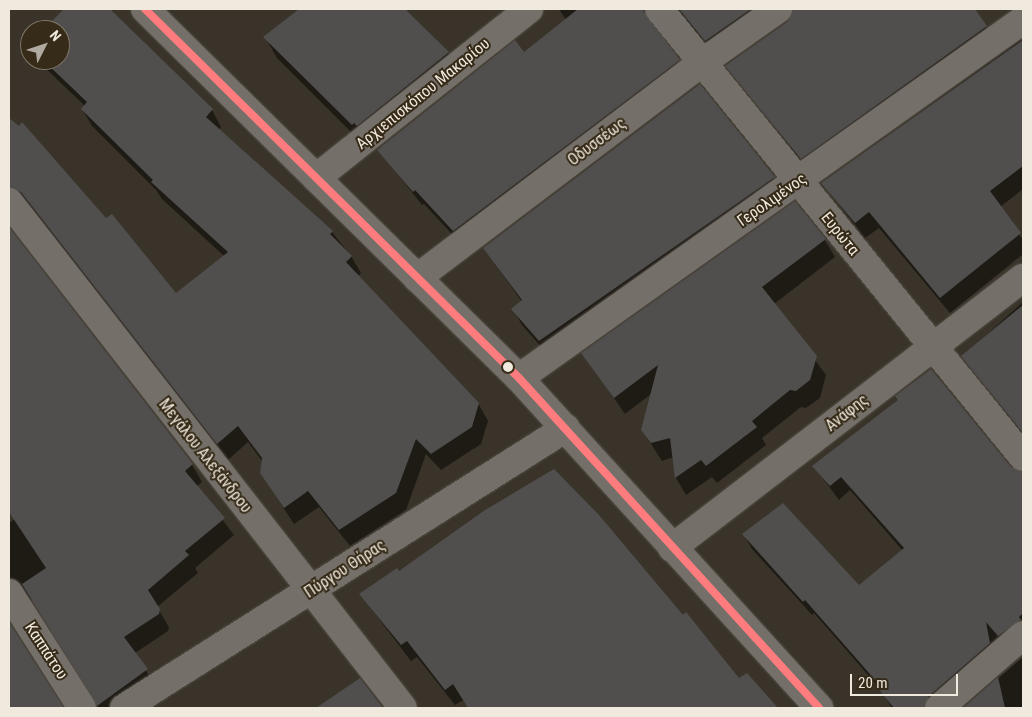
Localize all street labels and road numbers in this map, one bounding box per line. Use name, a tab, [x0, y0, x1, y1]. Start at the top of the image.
street label: Αρχιεπισκόπου Μακαρίου	[352, 34, 494, 154]
street label: Οδυσσέως	[564, 114, 630, 170]
street label: Γερολιμένος	[734, 169, 810, 231]
street label: Ευρώτα	[817, 209, 863, 259]
street label: Ανάφης	[822, 390, 872, 436]
street label: Μεγάλου Αλεξάνδρου	[154, 395, 256, 517]
street label: Πύργου Θήρας	[301, 536, 389, 602]
street label: Καππάτου	[21, 619, 71, 683]

